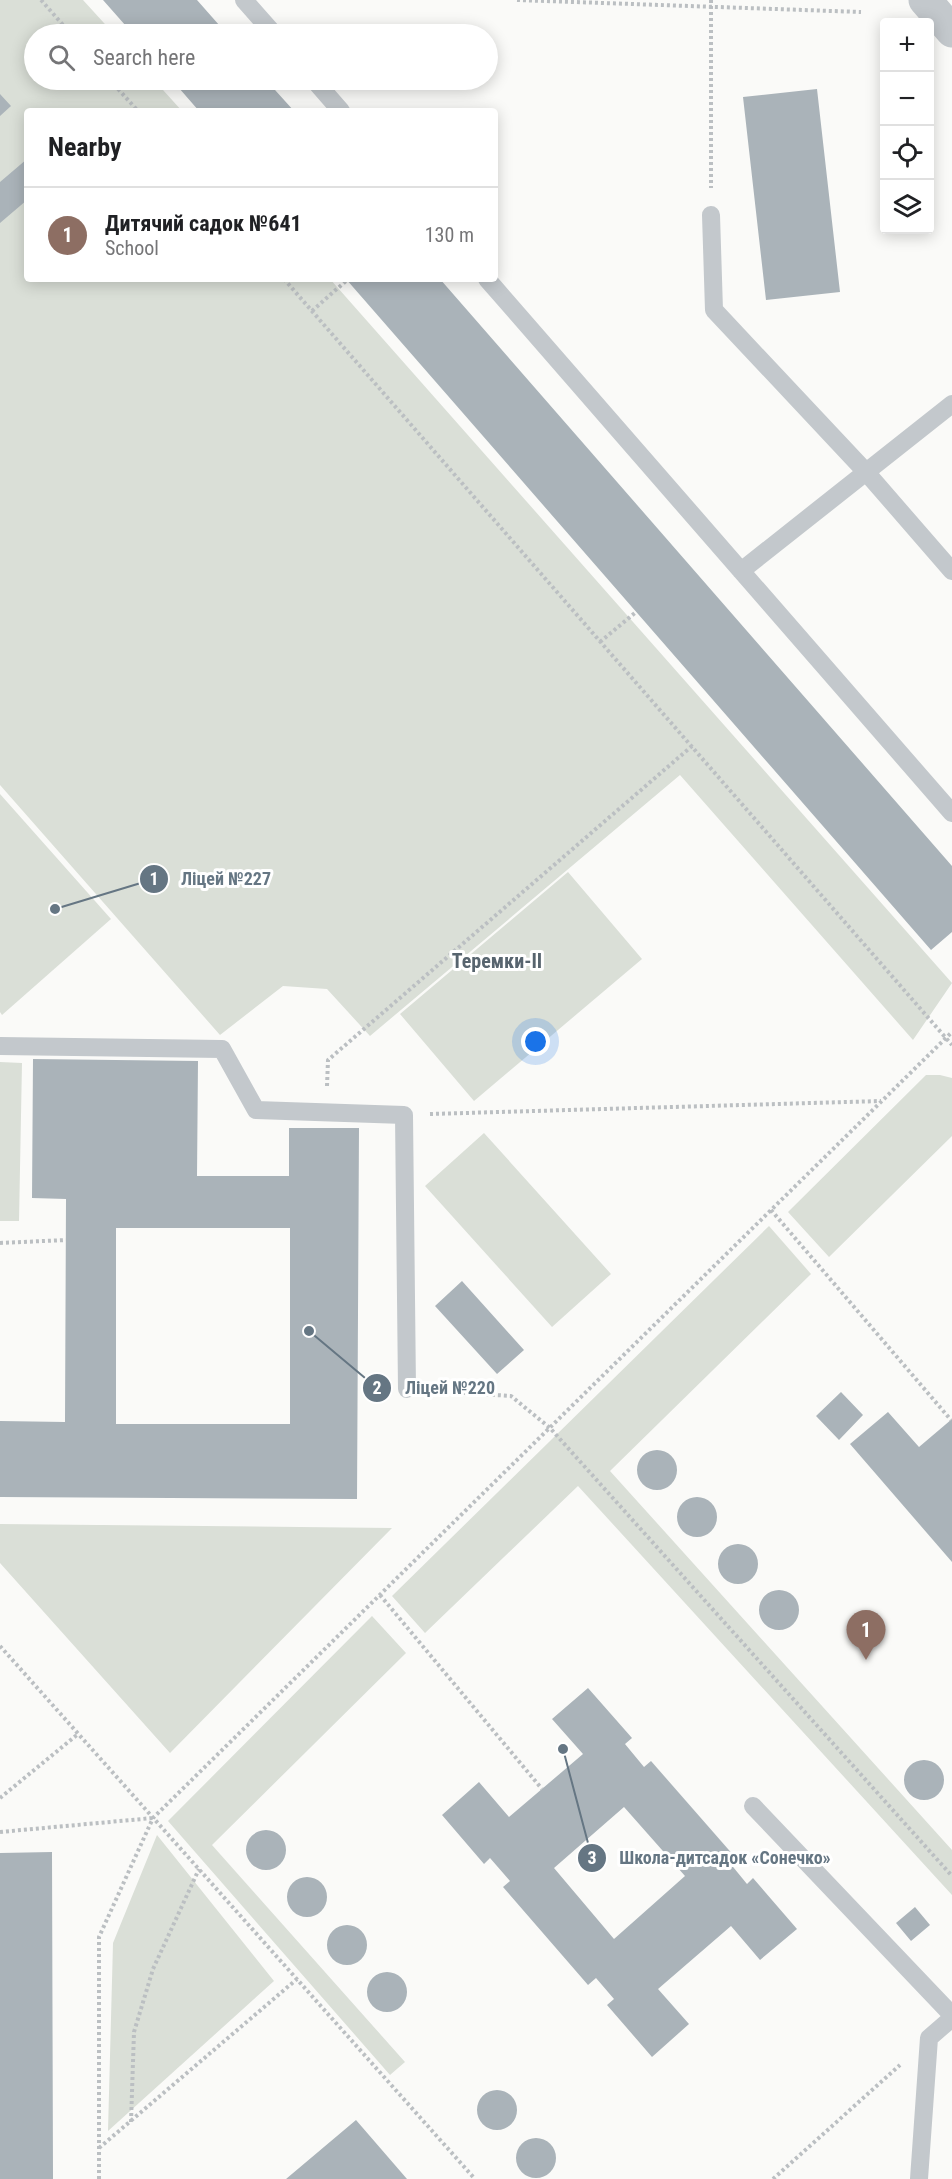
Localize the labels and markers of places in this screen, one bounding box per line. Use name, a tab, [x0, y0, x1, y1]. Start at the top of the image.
callout: Ліцей №227	[139, 861, 283, 897]
callout: Ліцей №220	[362, 1370, 507, 1406]
pin: 1	[846, 1610, 886, 1660]
callout: Школа-дитсадок «Сонечко»	[577, 1840, 842, 1876]

